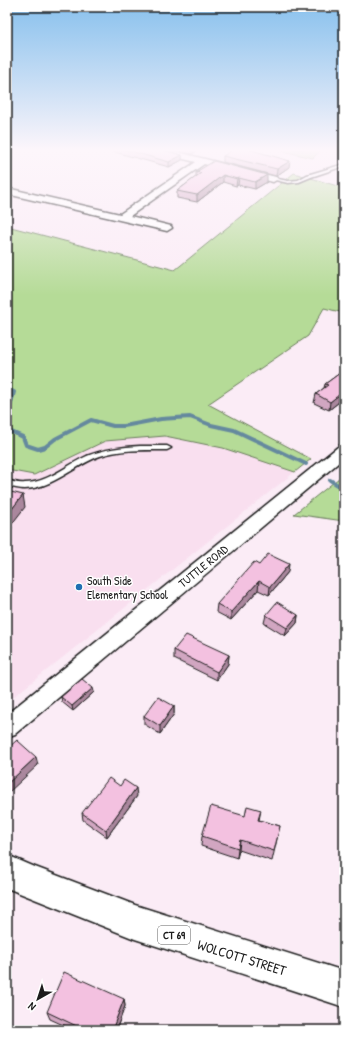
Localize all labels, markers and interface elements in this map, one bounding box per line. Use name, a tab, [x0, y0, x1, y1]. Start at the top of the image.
street label: TUTTLE ROAD	[174, 540, 232, 591]
place label: South Side Elementary School	[87, 572, 169, 603]
marker: South Side Elementary School	[74, 582, 84, 592]
road number: CT 69	[158, 926, 190, 944]
street label: WOLCOTT STREET	[195, 935, 289, 980]
north arrow	[18, 979, 58, 1019]
text: N	[25, 999, 38, 1014]

